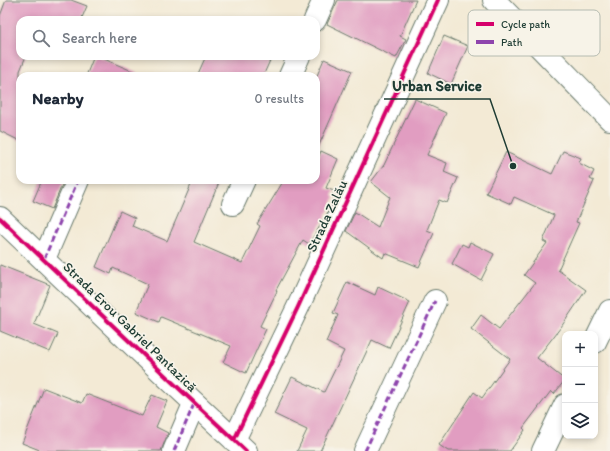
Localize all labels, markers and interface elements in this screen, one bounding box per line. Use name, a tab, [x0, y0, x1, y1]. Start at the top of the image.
legend	[468, 10, 600, 56]
search box	[16, 16, 320, 60]
text: Cycle path	[501, 18, 550, 31]
icon: search	[30, 27, 52, 49]
text: Search here	[62, 29, 137, 47]
text: Path	[501, 36, 523, 49]
callout: Urban Service	[384, 72, 490, 99]
text: Urban Service	[392, 77, 482, 95]
text: Nearby	[32, 88, 84, 108]
text: 0 results	[254, 91, 304, 106]
street label: Strada Zalău	[303, 177, 351, 255]
street label: Strada Erou Gabriel Pantazică	[59, 258, 201, 396]
map controls	[562, 331, 598, 439]
button: +	[562, 331, 598, 367]
button: −	[562, 367, 598, 403]
button: layers	[562, 403, 598, 439]

